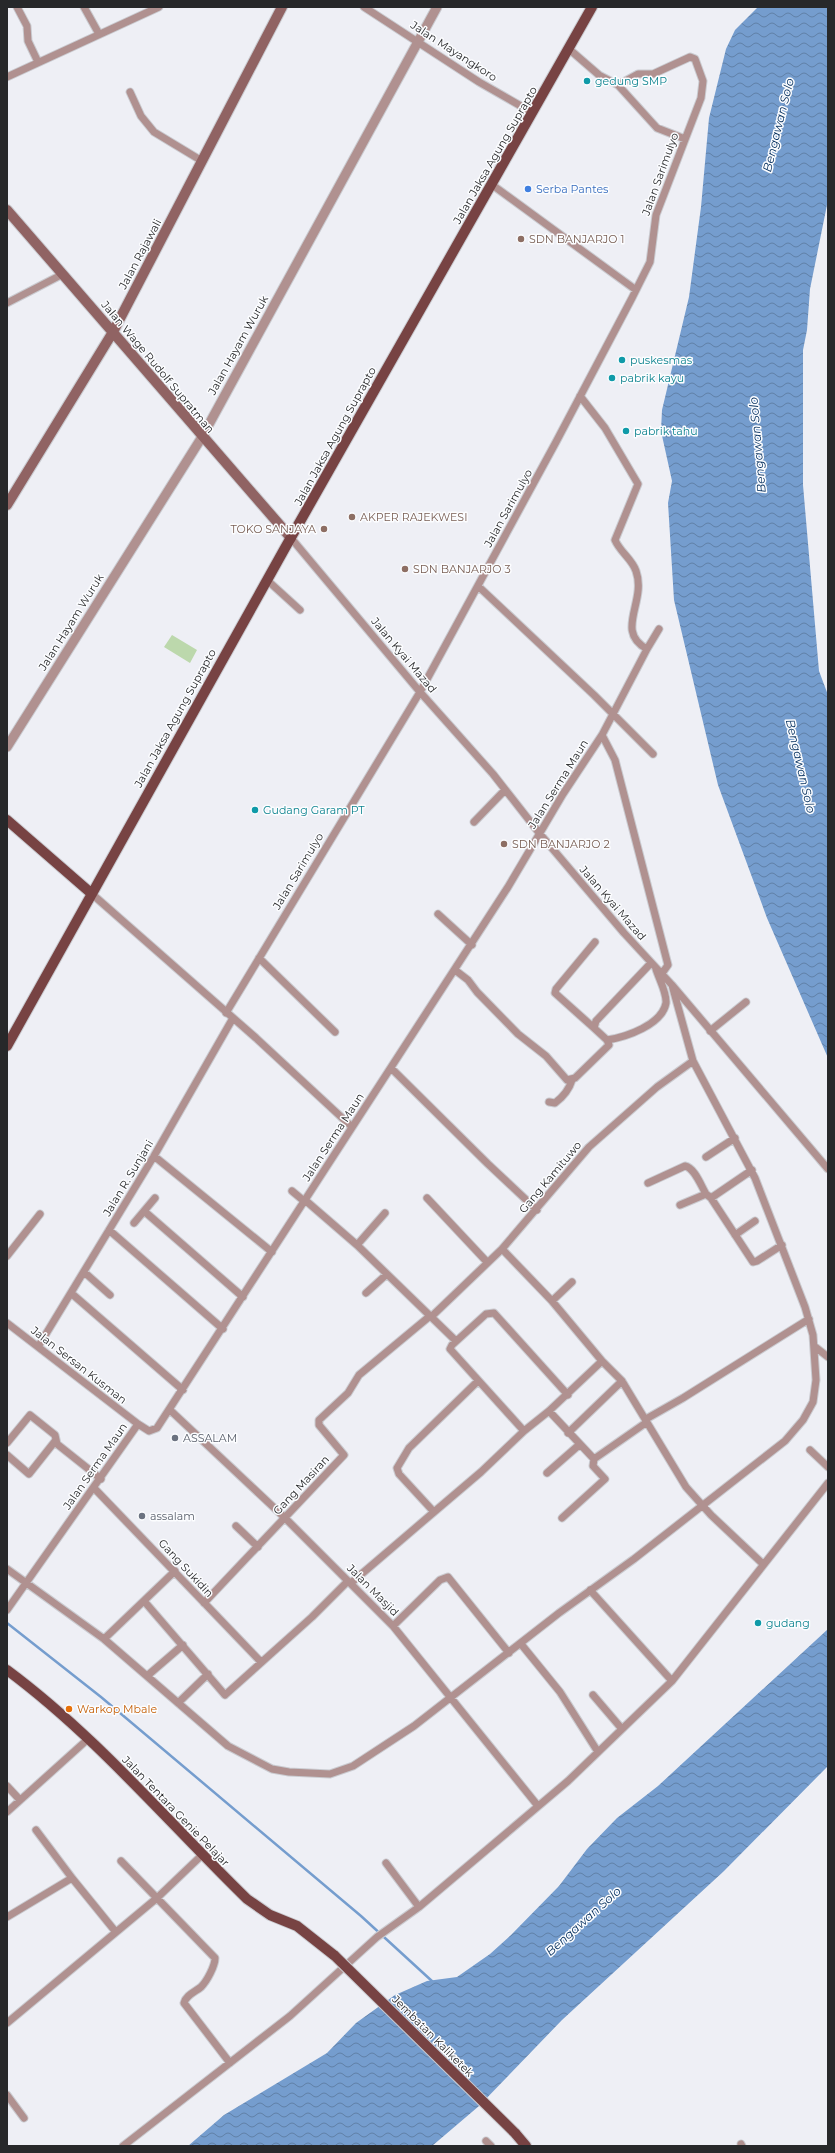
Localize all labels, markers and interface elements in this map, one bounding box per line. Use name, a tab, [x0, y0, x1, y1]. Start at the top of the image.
street label: Jalan Mayangkoro	[407, 17, 500, 84]
place label: gedung SMP	[595, 74, 667, 88]
marker: gedung SMP	[582, 76, 592, 86]
water label: Bengawan Solo	[759, 76, 797, 173]
street label: Jalan Jaksa Agung Suprapto	[449, 84, 540, 227]
street label: Jalan Sarimulyo	[638, 131, 681, 218]
place label: Serba Pantes	[536, 182, 609, 196]
marker: Serba Pantes	[523, 184, 533, 194]
street label: Jalan Rajawali	[115, 217, 164, 292]
place label: SDN BANJARJO 1	[529, 232, 624, 246]
marker: SDN BANJARJO 1	[516, 234, 526, 244]
street label: Jalan Hayam Wuruk	[204, 293, 271, 398]
street label: Jalan Wage Rudolf Supratman	[98, 297, 217, 436]
place label: puskesmas	[630, 353, 693, 367]
marker: puskesmas	[617, 355, 627, 365]
street label: Jalan Jaksa Agung Suprapto	[291, 364, 379, 509]
place label: pabrik kayu	[620, 371, 684, 385]
marker: pabrik kayu	[607, 373, 617, 383]
water label: Bengawan Solo	[745, 396, 769, 494]
place label: pabrik tahu	[634, 424, 698, 438]
marker: pabrik tahu	[621, 426, 631, 436]
street label: Jalan Sarimulyo	[480, 466, 535, 550]
place label: AKPER RAJEKWESI	[360, 510, 467, 524]
marker: AKPER RAJEKWESI	[347, 512, 357, 522]
place label: TOKO SANJAYA	[230, 522, 316, 536]
marker: TOKO SANJAYA	[319, 524, 329, 534]
place label: SDN BANJARJO 3	[413, 562, 511, 576]
marker: SDN BANJARJO 3	[400, 564, 410, 574]
street label: Jalan Hayam Wuruk	[35, 571, 107, 674]
street label: Jalan Kyai Mazad	[368, 614, 440, 696]
street label: Jalan Jaksa Agung Suprapto	[131, 646, 219, 791]
water label: Bengawan Solo	[783, 717, 819, 815]
street label: Jalan Serma Maun	[524, 737, 591, 832]
place label: Gudang Garam PT	[263, 803, 365, 817]
marker: Gudang Garam PT	[250, 805, 260, 815]
street label: Jalan Sarimulyo	[269, 830, 326, 913]
place label: SDN BANJARJO 2	[512, 837, 610, 851]
marker: SDN BANJARJO 2	[499, 839, 509, 849]
street label: Jalan Kyai Mazad	[576, 862, 649, 943]
street label: Jalan Serma Maun	[299, 1090, 367, 1185]
street label: Jalan R. Sunjani	[99, 1137, 156, 1220]
street label: Gang Kamituwo	[516, 1138, 584, 1216]
street label: Jalan Sersan Kusman	[28, 1323, 130, 1407]
street label: Jalan Serma Maun	[59, 1420, 130, 1513]
place label: ASSALAM	[183, 1431, 237, 1445]
marker: ASSALAM	[170, 1433, 180, 1443]
street label: Gang Masiran	[270, 1452, 332, 1518]
place label: assalam	[150, 1509, 195, 1523]
marker: assalam	[137, 1511, 147, 1521]
street label: Gang Sukidin	[156, 1536, 216, 1600]
street label: Jalan Masjid	[343, 1560, 402, 1619]
place label: gudang	[766, 1616, 810, 1630]
marker: gudang	[753, 1618, 763, 1628]
place label: Warkop Mbale	[77, 1702, 157, 1716]
marker: Warkop Mbale	[64, 1704, 74, 1714]
street label: Jalan Tentara Genie Pelajar	[119, 1752, 233, 1869]
water label: Bengawan Solo	[542, 1883, 624, 1959]
street label: Jembatan Kaliketek	[389, 1992, 477, 2080]

